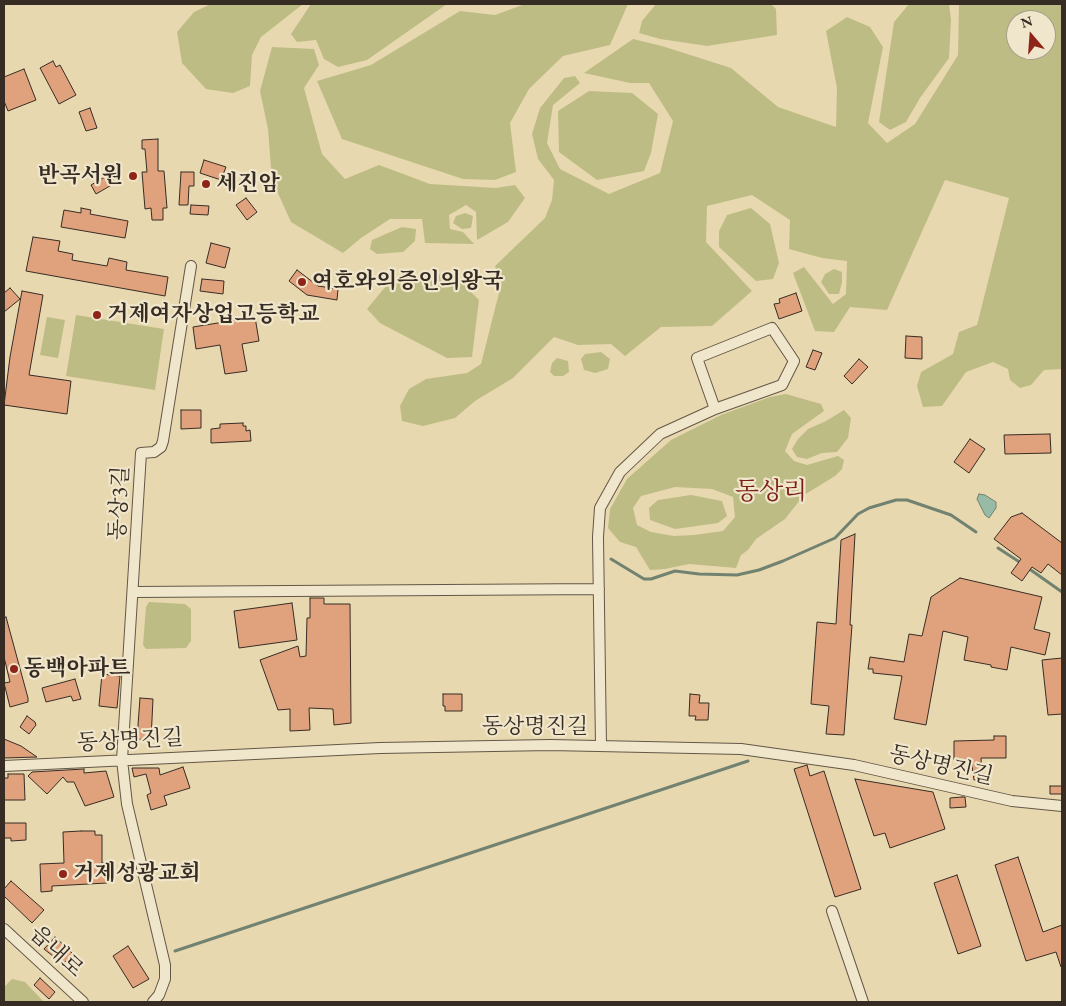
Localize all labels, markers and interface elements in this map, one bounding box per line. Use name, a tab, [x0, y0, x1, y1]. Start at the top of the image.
north arrow	[1006, 10, 1056, 60]
text: N	[1018, 11, 1035, 32]
place label: 반곡서원	[38, 163, 123, 189]
marker: 반곡서원	[127, 170, 139, 182]
place label: 세진암	[216, 171, 280, 197]
marker: 세진암	[200, 178, 212, 190]
place label: 여호와의증인의왕국	[312, 269, 503, 295]
marker: 여호와의증인의왕국	[296, 276, 308, 288]
place label: 거제여자상업고등학교	[107, 302, 320, 328]
marker: 거제여자상업고등학교	[91, 309, 103, 321]
street label: 동상3길	[105, 465, 135, 541]
district label: 동상리	[735, 477, 807, 507]
place label: 동백아파트	[24, 656, 130, 682]
marker: 동백아파트	[8, 663, 20, 675]
street label: 동상명진길	[482, 714, 588, 740]
street label: 동상명진길	[76, 725, 184, 757]
street label: 동상명진길	[886, 741, 996, 791]
place label: 거제성광교회	[73, 861, 201, 887]
marker: 거제성광교회	[57, 868, 69, 880]
street label: 읍내로	[24, 921, 88, 983]

